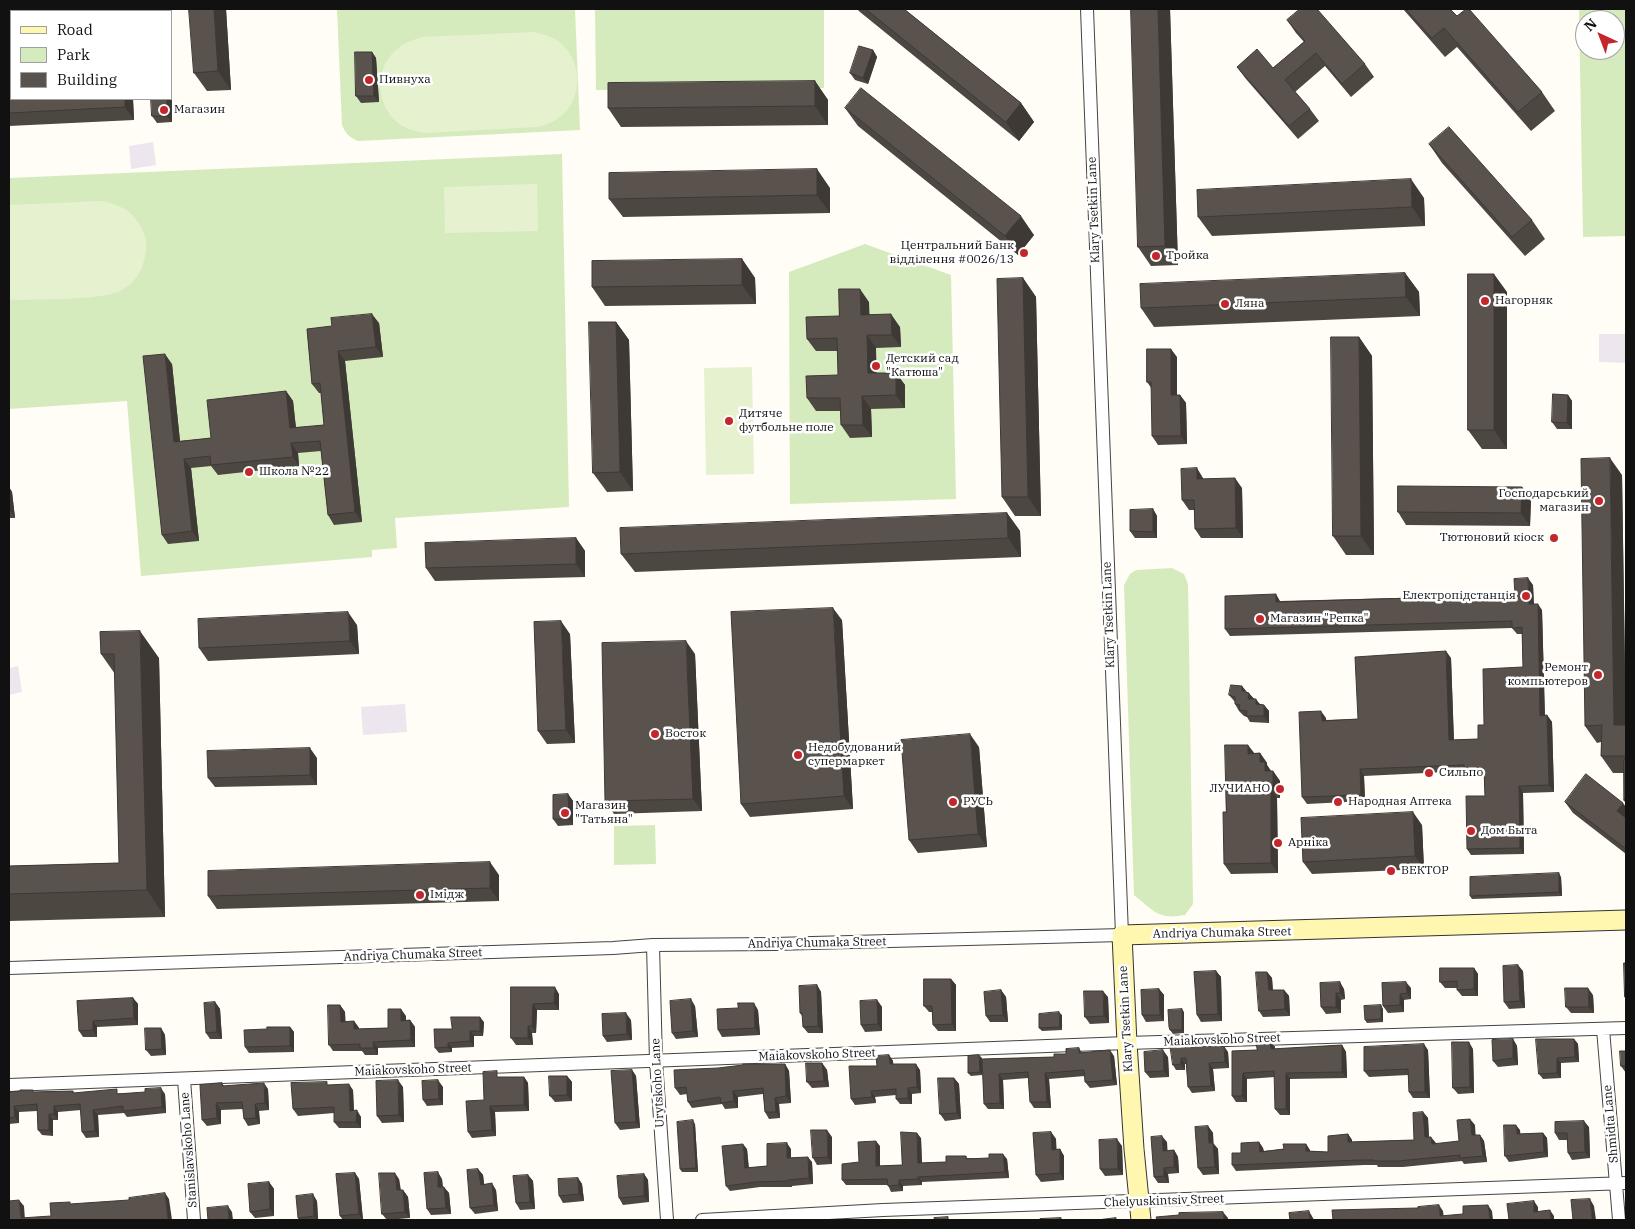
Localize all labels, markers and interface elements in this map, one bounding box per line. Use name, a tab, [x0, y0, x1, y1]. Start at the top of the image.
legend	[10, 10, 172, 100]
north arrow	[1575, 10, 1625, 60]
text: N	[1580, 14, 1601, 35]
text: Road	[57, 20, 93, 39]
text: Park	[57, 45, 90, 64]
text: Building	[57, 70, 117, 89]
place label: Пивнуха	[379, 73, 431, 87]
marker: Пивнуха	[363, 74, 375, 86]
place label: Магазин	[174, 103, 225, 117]
marker: Магазин	[158, 104, 170, 116]
street label: Klary Tsetkin Lane	[1085, 157, 1103, 263]
place label: Центральний Банк відділення #0026/13	[889, 239, 1014, 267]
marker: Центральний Банк відділення #0026/13	[1018, 247, 1030, 259]
place label: Тройка	[1166, 249, 1209, 263]
marker: Тройка	[1150, 250, 1162, 262]
place label: Нагорняк	[1495, 294, 1553, 308]
marker: Нагорняк	[1479, 295, 1491, 307]
place label: Ляна	[1235, 297, 1265, 311]
marker: Ляна	[1219, 298, 1231, 310]
place label: Детский сад "Катюша"	[886, 352, 959, 380]
marker: Детский сад "Катюша"	[870, 360, 882, 372]
place label: Дитяче футбольне поле	[739, 407, 834, 435]
marker: Дитяче футбольне поле	[723, 415, 735, 427]
place label: Школа №22	[259, 465, 329, 479]
marker: Школа №22	[243, 466, 255, 478]
place label: Господарський магазин	[1498, 487, 1589, 515]
marker: Господарський магазин	[1593, 495, 1605, 507]
place label: Тютюновий кіоск	[1440, 531, 1544, 545]
marker: Тютюновий кіоск	[1548, 532, 1560, 544]
street label: Klary Tsetkin Lane	[1100, 562, 1118, 668]
place label: Електропідстанція	[1402, 589, 1516, 603]
marker: Електропідстанція	[1520, 590, 1532, 602]
place label: Магазин "Репка"	[1270, 612, 1368, 626]
marker: Магазин "Репка"	[1254, 613, 1266, 625]
place label: Ремонт компьютеров	[1507, 661, 1588, 689]
marker: Ремонт компьютеров	[1592, 669, 1604, 681]
place label: Восток	[665, 727, 706, 741]
marker: Восток	[649, 728, 661, 740]
place label: Недобудований супермаркет	[808, 741, 901, 769]
marker: Недобудований супермаркет	[792, 749, 804, 761]
place label: Сильпо	[1439, 766, 1483, 780]
marker: Сильпо	[1423, 767, 1435, 779]
place label: ЛУЧИАНО	[1210, 782, 1270, 796]
marker: ЛУЧИАНО	[1274, 783, 1286, 795]
place label: РУСЬ	[963, 795, 993, 809]
place label: Народная Аптека	[1348, 795, 1452, 809]
marker: РУСЬ	[947, 796, 959, 808]
marker: Народная Аптека	[1332, 796, 1344, 808]
place label: Магазин "Татьяна"	[575, 799, 633, 827]
marker: Магазин "Татьяна"	[559, 807, 571, 819]
place label: Дом Быта	[1481, 824, 1538, 838]
marker: Дом Быта	[1465, 825, 1477, 837]
place label: Арніка	[1288, 836, 1329, 850]
marker: Арніка	[1272, 837, 1284, 849]
place label: ВЕКТОР	[1401, 864, 1449, 878]
marker: ВЕКТОР	[1385, 865, 1397, 877]
place label: Імідж	[430, 888, 464, 902]
marker: Імідж	[414, 889, 426, 901]
street label: Andriya Chumaka Street	[1153, 925, 1291, 941]
street label: Andriya Chumaka Street	[748, 935, 886, 951]
street label: Andriya Chumaka Street	[343, 945, 483, 965]
street label: Klary Tsetkin Lane	[1116, 965, 1136, 1073]
street label: Maiakovskoho Street	[1163, 1031, 1281, 1049]
street label: Urytskoho Lane	[648, 1038, 668, 1128]
street label: Maiakovskoho Street	[758, 1046, 876, 1064]
street label: Maiakovskoho Street	[354, 1061, 472, 1079]
street label: Shmidta Lane	[1600, 1084, 1622, 1164]
street label: Stanislavskoho Lane	[178, 1092, 200, 1208]
street label: Chelyuskintsiv Street	[1104, 1192, 1224, 1210]

